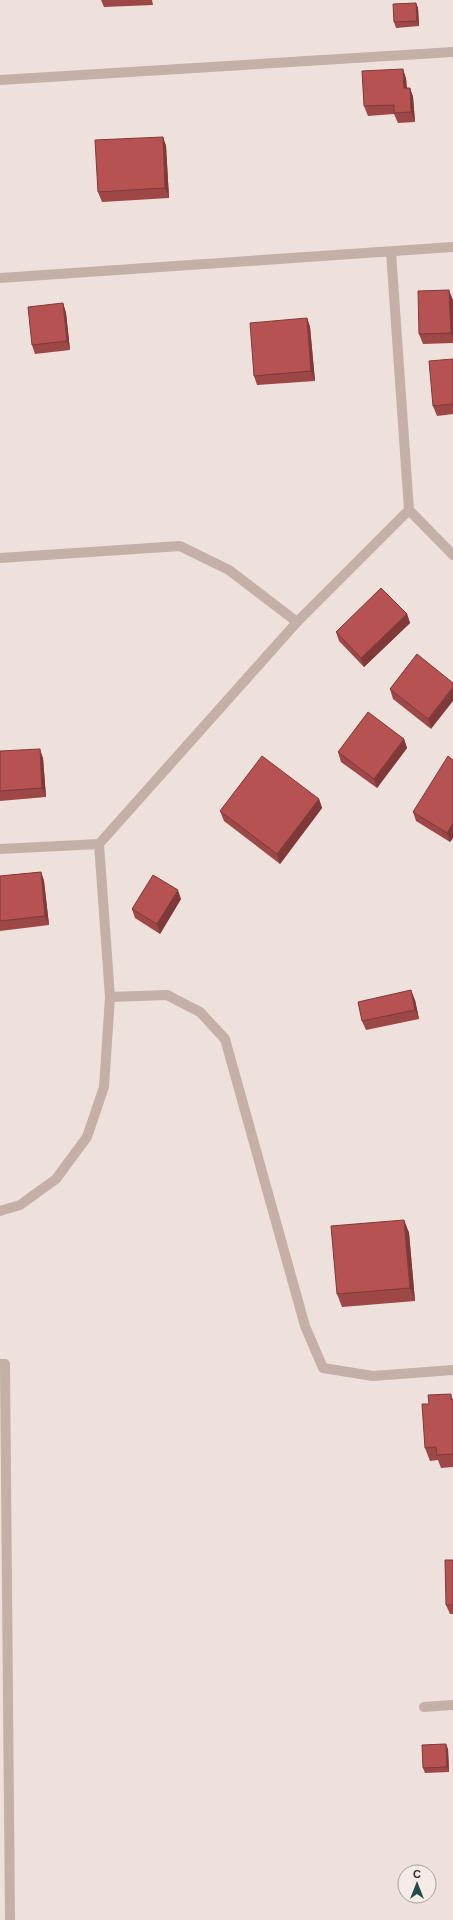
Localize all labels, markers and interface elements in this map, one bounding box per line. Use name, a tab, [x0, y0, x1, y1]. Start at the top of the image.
north arrow	[397, 1864, 437, 1904]
text: С	[413, 1868, 421, 1881]

